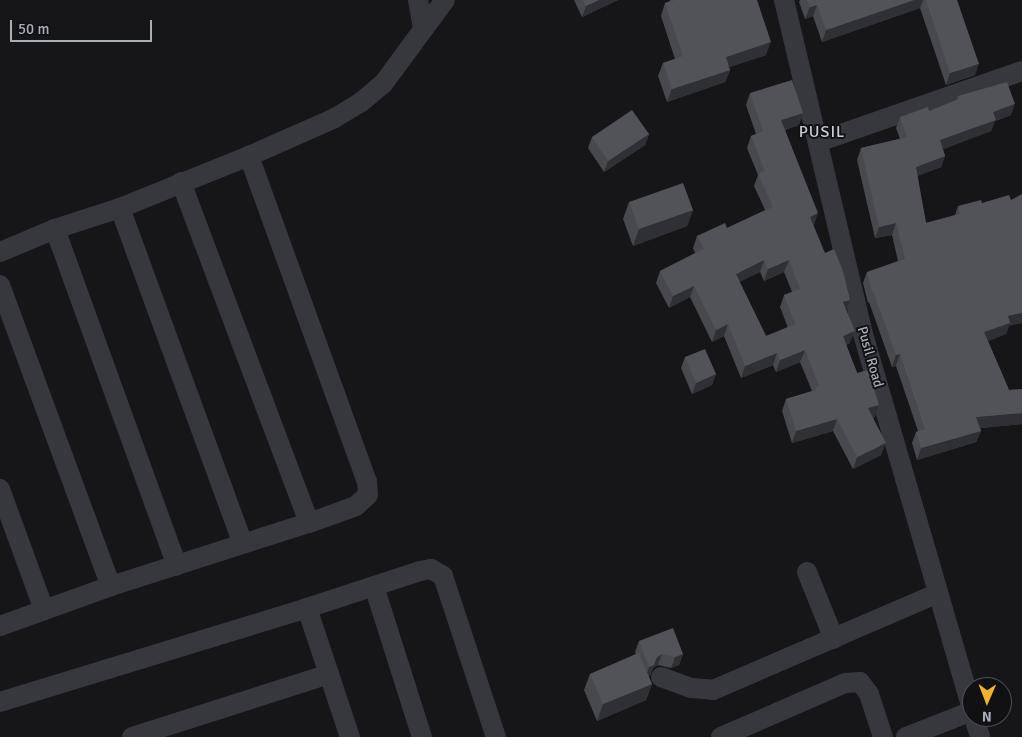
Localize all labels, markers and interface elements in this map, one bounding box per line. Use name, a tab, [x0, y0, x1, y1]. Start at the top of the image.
scale bar	[12, 10, 155, 42]
text: 50 m	[18, 20, 49, 38]
district label: PUSIL	[798, 122, 846, 142]
street label: Pusil Road	[853, 325, 887, 389]
north arrow	[962, 677, 1012, 727]
text: N	[982, 708, 992, 725]

